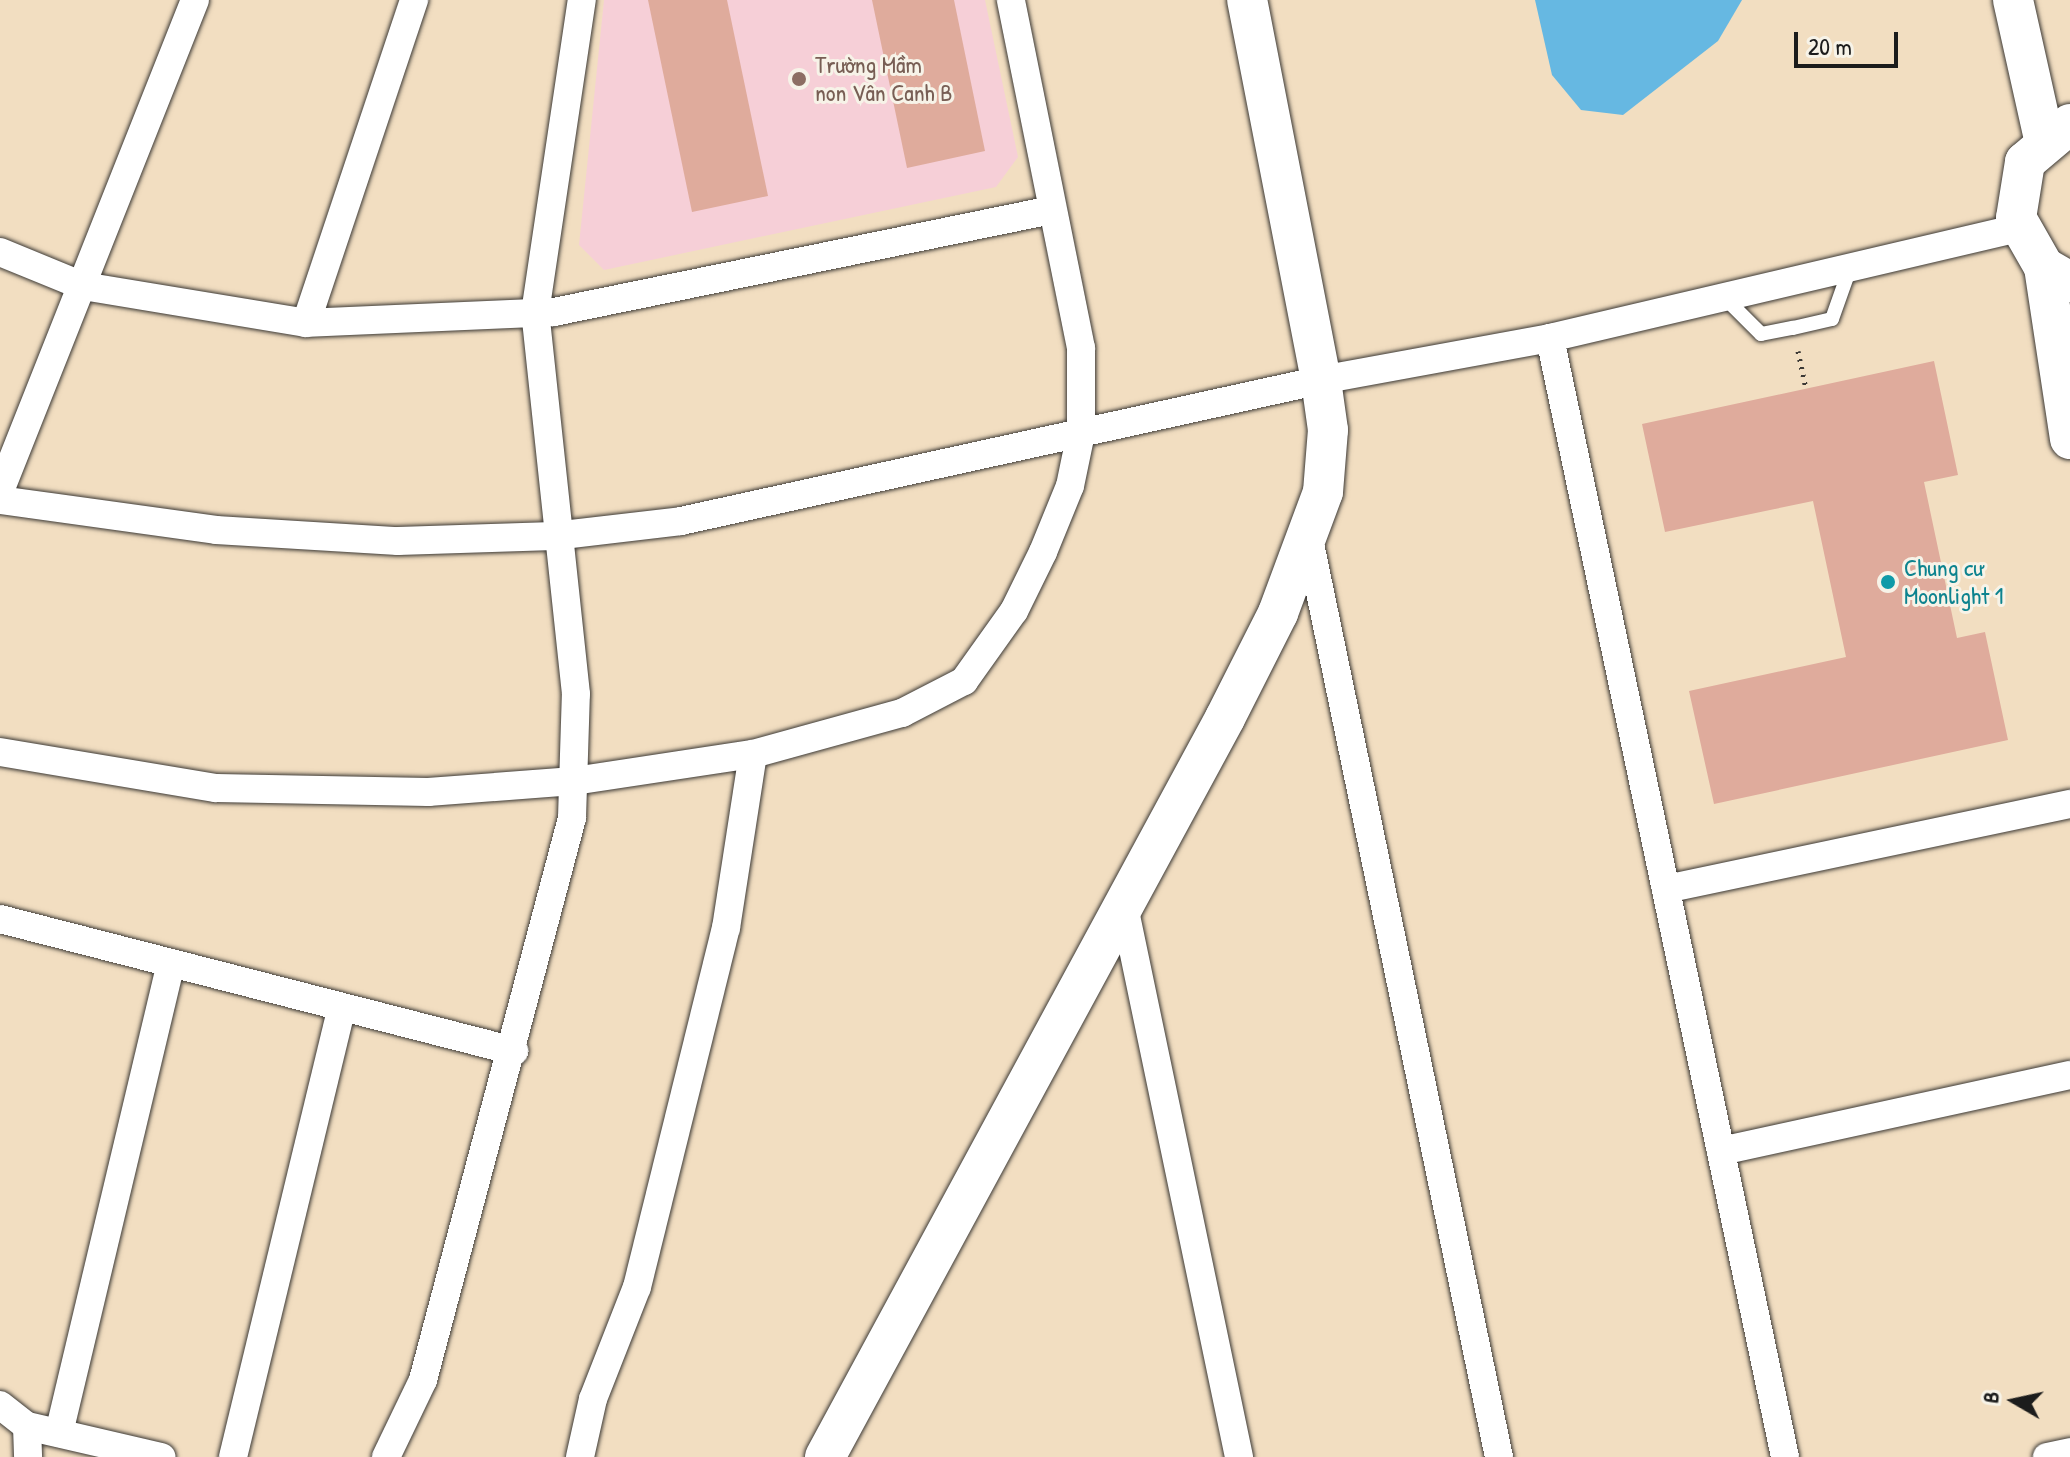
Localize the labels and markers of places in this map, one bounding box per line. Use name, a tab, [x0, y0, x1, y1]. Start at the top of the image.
place label: Trường Mầm non Vân Canh B	[815, 51, 952, 107]
marker: Trường Mầm non Vân Canh B	[790, 70, 808, 88]
place label: Chung cư Moonlight 1	[1904, 554, 2003, 610]
marker: Chung cư Moonlight 1	[1879, 573, 1897, 591]

